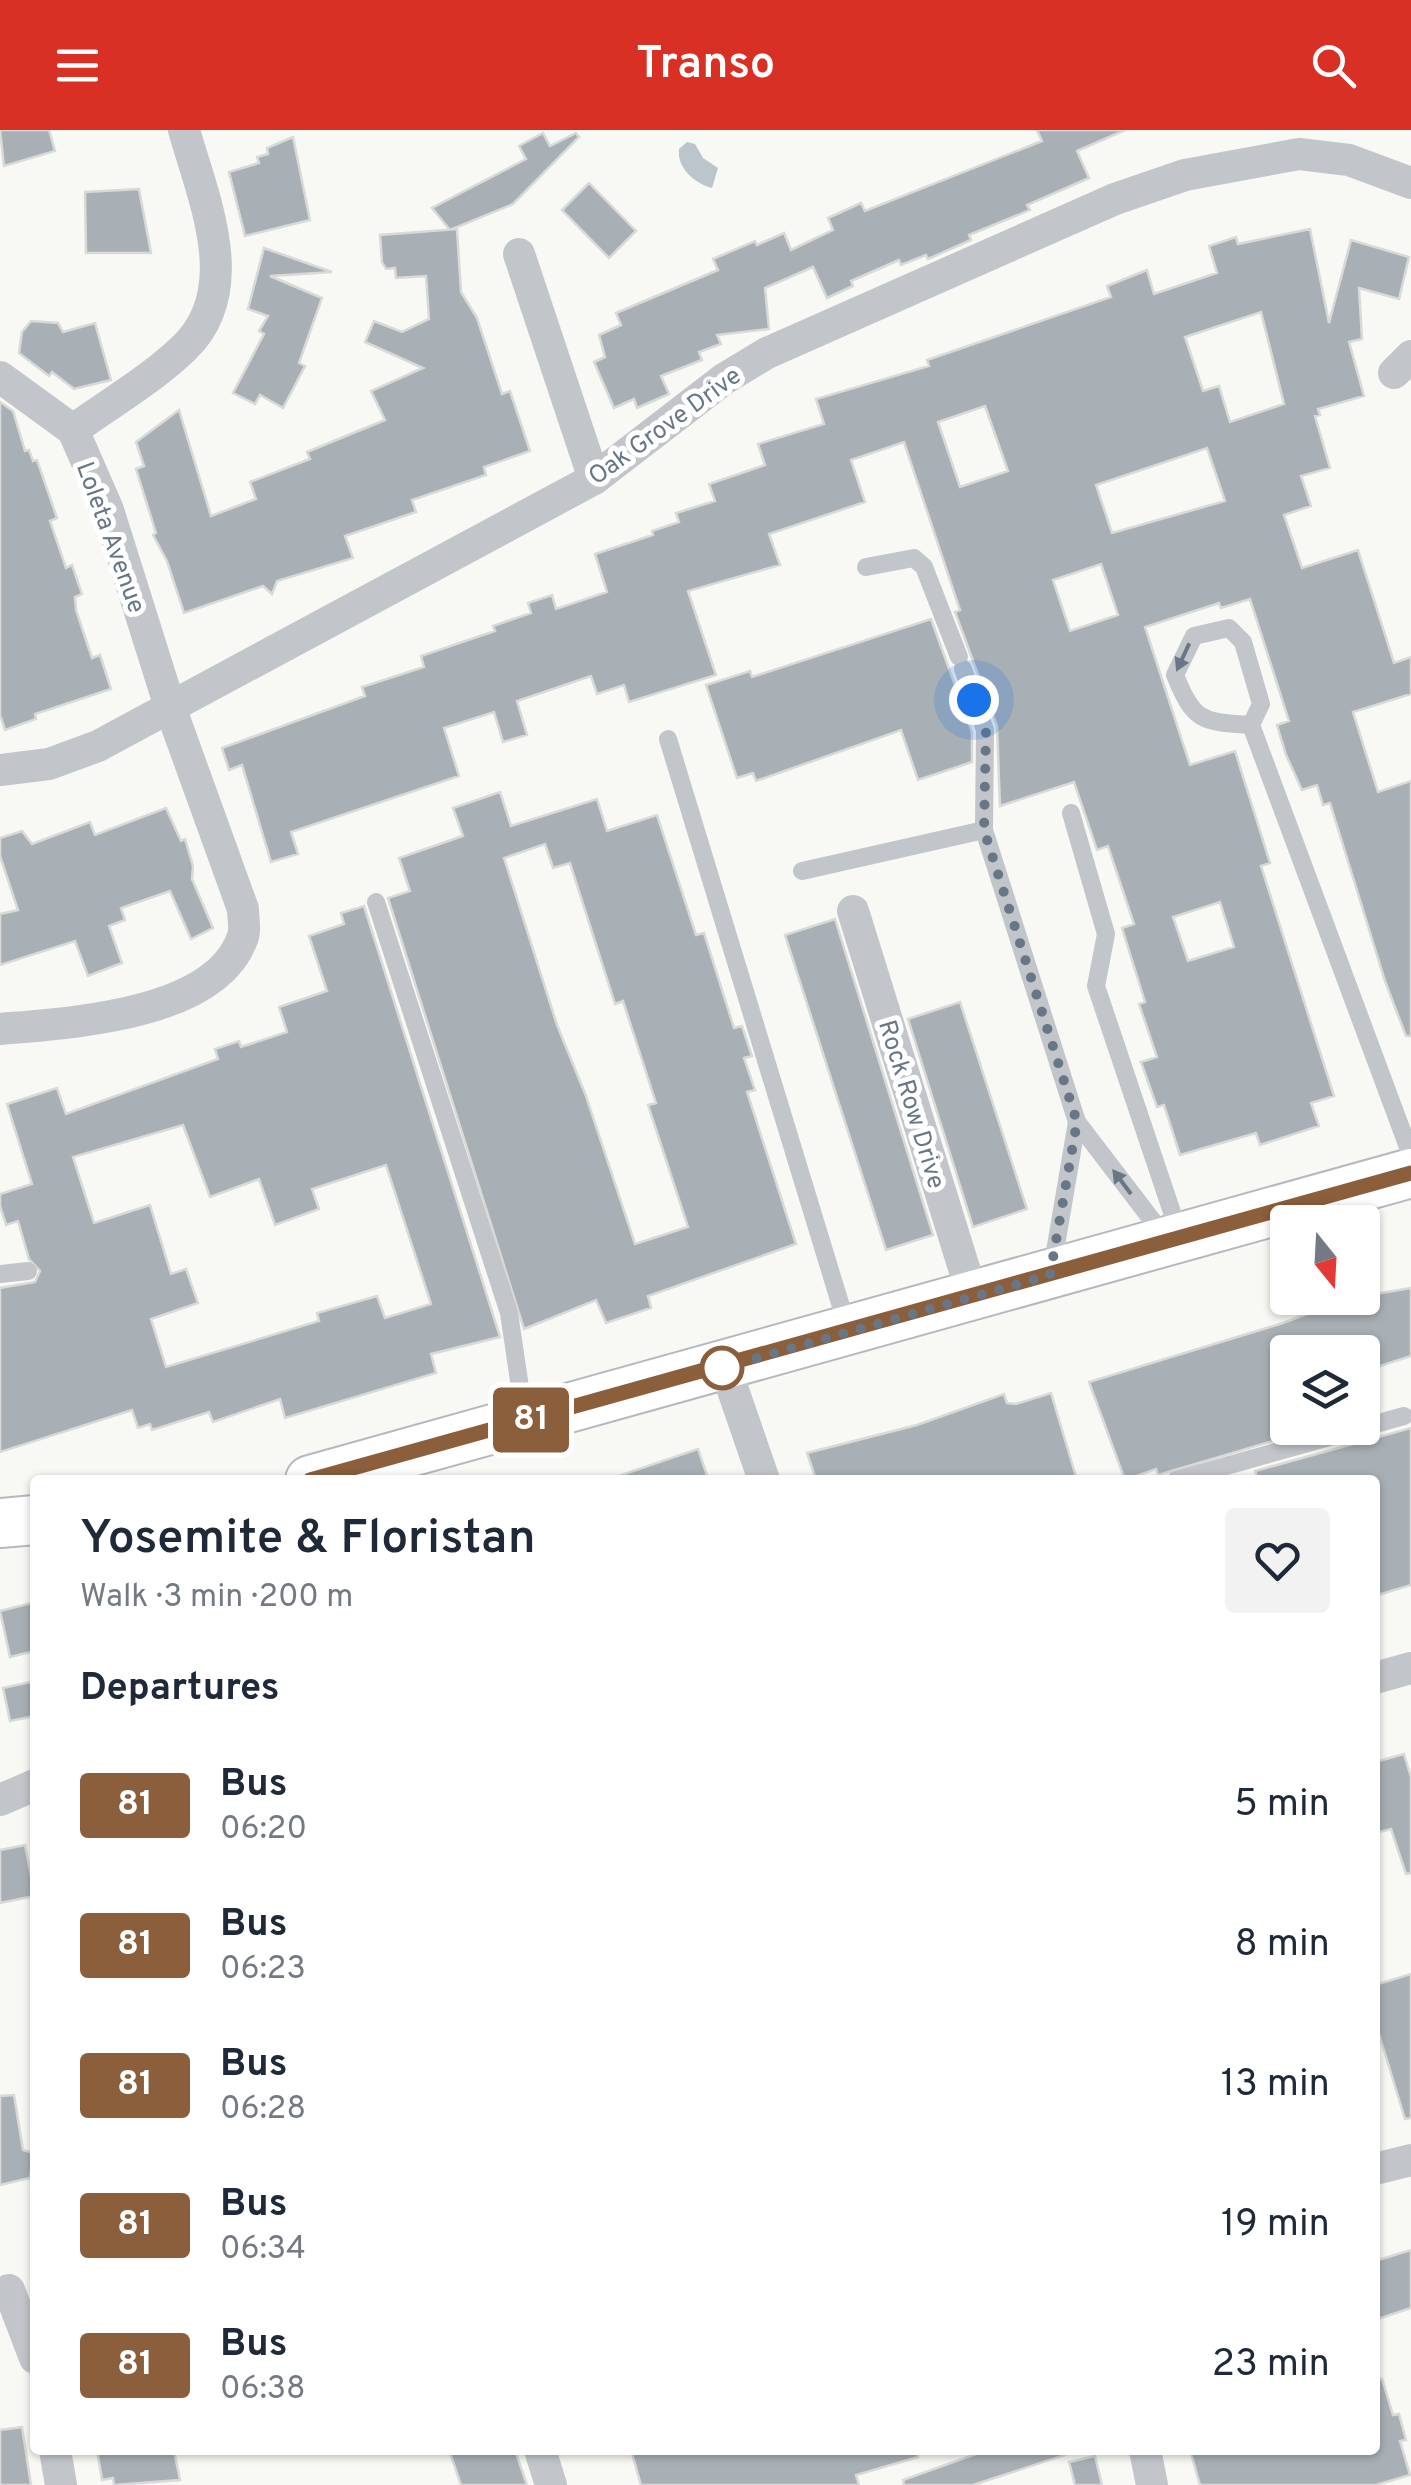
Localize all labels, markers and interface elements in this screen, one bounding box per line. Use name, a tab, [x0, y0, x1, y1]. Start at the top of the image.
text: Transo	[636, 37, 775, 94]
icon: menu	[50, 38, 105, 93]
icon: search	[1306, 38, 1361, 93]
street label: Oak Grove Drive	[583, 361, 749, 494]
street label: Loleta Avenue	[67, 458, 151, 618]
one-way arrow	[1175, 642, 1192, 671]
your location	[949, 675, 999, 725]
street label: Rock Row Drive	[869, 1017, 951, 1193]
one-way arrow	[1113, 1169, 1133, 1195]
north arrow	[1270, 1205, 1380, 1315]
map controls	[1270, 1205, 1380, 1445]
button: layers	[1270, 1335, 1380, 1445]
unlabelled marker	[701, 1347, 743, 1389]
line badge: 81	[486, 1388, 576, 1452]
text: 81	[513, 1398, 549, 1442]
button: heart	[1225, 1508, 1330, 1613]
text: Yosemite & Floristan	[80, 1510, 536, 1570]
text: Walk · 3 min · 200 m	[80, 1578, 353, 1618]
text: Departures	[80, 1665, 280, 1714]
text: Bus	[220, 1761, 287, 1810]
text: 5 min	[1234, 1781, 1330, 1830]
text: 81	[117, 1783, 153, 1827]
text: 06:20	[220, 1810, 307, 1850]
text: Bus	[220, 1901, 287, 1950]
text: 8 min	[1235, 1921, 1330, 1970]
text: 81	[117, 1923, 153, 1967]
text: 06:23	[220, 1950, 306, 1990]
text: Bus	[220, 2041, 287, 2090]
text: 13 min	[1221, 2061, 1330, 2110]
text: 81	[117, 2063, 153, 2107]
text: 06:28	[220, 2090, 306, 2130]
text: Bus	[220, 2181, 287, 2230]
text: 19 min	[1221, 2201, 1330, 2250]
text: 81	[117, 2203, 153, 2247]
text: 06:34	[220, 2230, 306, 2270]
text: Bus	[220, 2321, 287, 2370]
text: 23 min	[1212, 2341, 1330, 2390]
text: 81	[117, 2343, 153, 2387]
text: 06:38	[220, 2370, 306, 2410]

